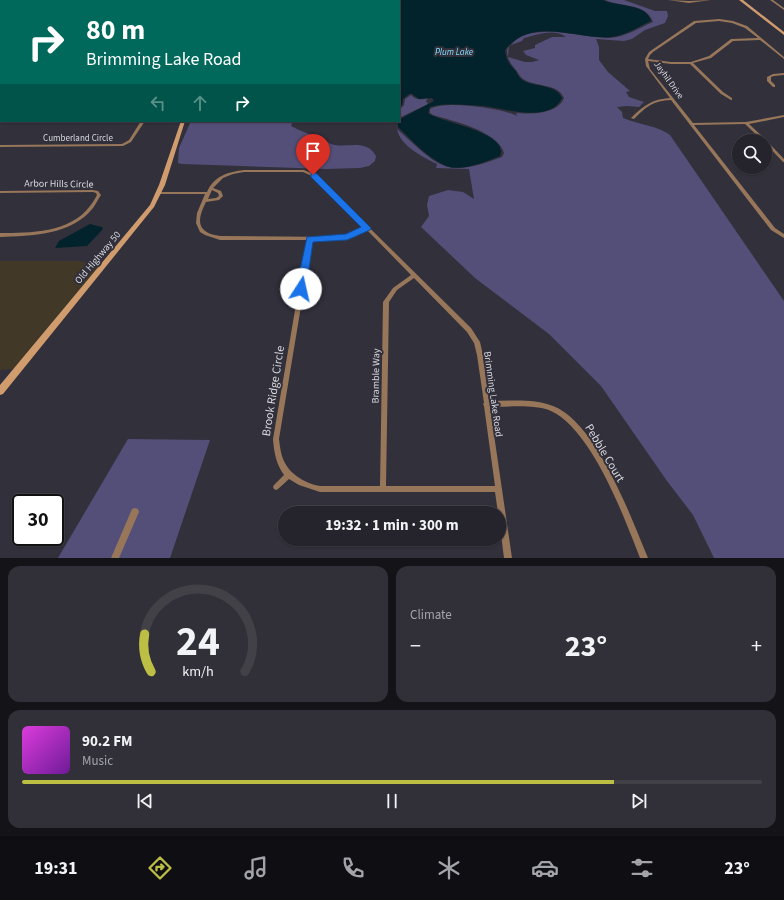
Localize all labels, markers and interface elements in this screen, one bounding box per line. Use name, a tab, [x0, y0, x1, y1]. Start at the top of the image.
text: 80 m	[86, 10, 145, 50]
icon: right	[20, 16, 72, 68]
water label: Plum Lake	[435, 46, 474, 59]
text: Brimming Lake Road	[86, 47, 242, 72]
street label: Jayhil Drive	[650, 59, 687, 102]
icon: left	[147, 92, 169, 114]
icon: ahead	[189, 92, 211, 114]
icon: right	[231, 92, 253, 114]
street label: Cumberland Circle	[43, 132, 113, 145]
pin	[296, 134, 330, 175]
map controls	[732, 134, 772, 174]
button: search	[732, 134, 772, 174]
icon: arrive	[302, 140, 324, 162]
street label: Arbor Hills Circle	[24, 176, 94, 192]
street label: Old Highway 50	[72, 228, 124, 287]
position arrow	[280, 268, 322, 310]
street label: Brook Ridge Circle	[258, 345, 289, 438]
street label: Bramble Way	[369, 348, 383, 404]
street label: Brimming Lake Road	[480, 350, 506, 438]
street label: Pebble Court	[580, 421, 629, 486]
speed limit sign: 30	[12, 494, 64, 546]
text: 19:32 · 1 min · 300 m	[325, 515, 459, 536]
text: Climate	[410, 606, 452, 624]
text: 24	[176, 612, 220, 672]
text: 23°	[565, 625, 607, 668]
text: −	[410, 630, 421, 662]
text: +	[751, 630, 762, 662]
text: km/h	[182, 661, 214, 682]
text: 90.2 FM	[82, 731, 133, 752]
text: Music	[82, 752, 113, 770]
icon: previous	[134, 790, 156, 812]
icon: pause	[381, 790, 403, 812]
icon: next	[628, 790, 650, 812]
icon: directions	[146, 854, 174, 882]
icon: music	[242, 854, 270, 882]
icon: phone	[339, 854, 367, 882]
icon: climate	[435, 854, 463, 882]
icon: car	[531, 854, 559, 882]
icon: filters	[628, 854, 656, 882]
text: 19:31	[34, 856, 78, 881]
text: 23°	[724, 856, 750, 881]

